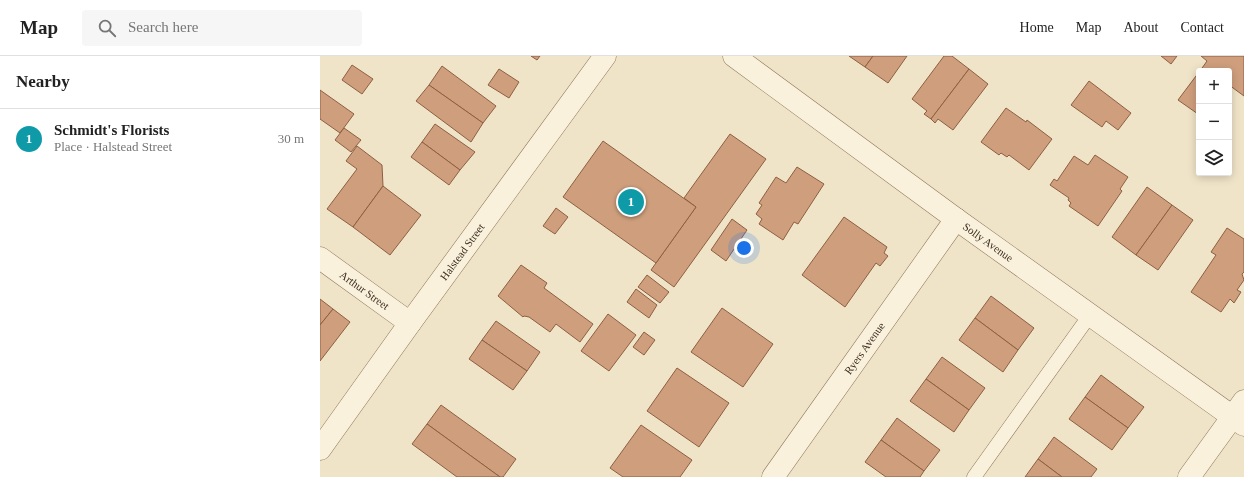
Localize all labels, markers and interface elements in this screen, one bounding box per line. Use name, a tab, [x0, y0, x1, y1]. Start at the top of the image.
search box	[82, 10, 362, 46]
text: Map	[20, 17, 58, 38]
icon: search	[96, 17, 118, 39]
text: Search here	[128, 19, 198, 35]
text: Home	[1020, 20, 1054, 35]
text: Map	[1076, 20, 1101, 35]
text: About	[1123, 20, 1158, 35]
text: Contact	[1180, 20, 1224, 35]
map controls	[1196, 68, 1232, 176]
button: +	[1196, 68, 1232, 104]
text: Nearby	[16, 72, 70, 91]
button: −	[1196, 104, 1232, 140]
text: Schmidt's Florists	[54, 122, 169, 138]
text: 1	[26, 131, 32, 146]
text: 30 m	[278, 131, 304, 146]
text: Place · Halstead Street	[54, 139, 172, 154]
button: layers	[1196, 140, 1232, 176]
pin: 1	[618, 187, 644, 217]
street label: Solly Avenue	[961, 220, 1016, 264]
street label: Halstead Street	[437, 221, 487, 282]
your location	[734, 238, 754, 258]
street label: Arthur Street	[338, 268, 392, 312]
street label: Ryers Avenue	[842, 320, 887, 376]

